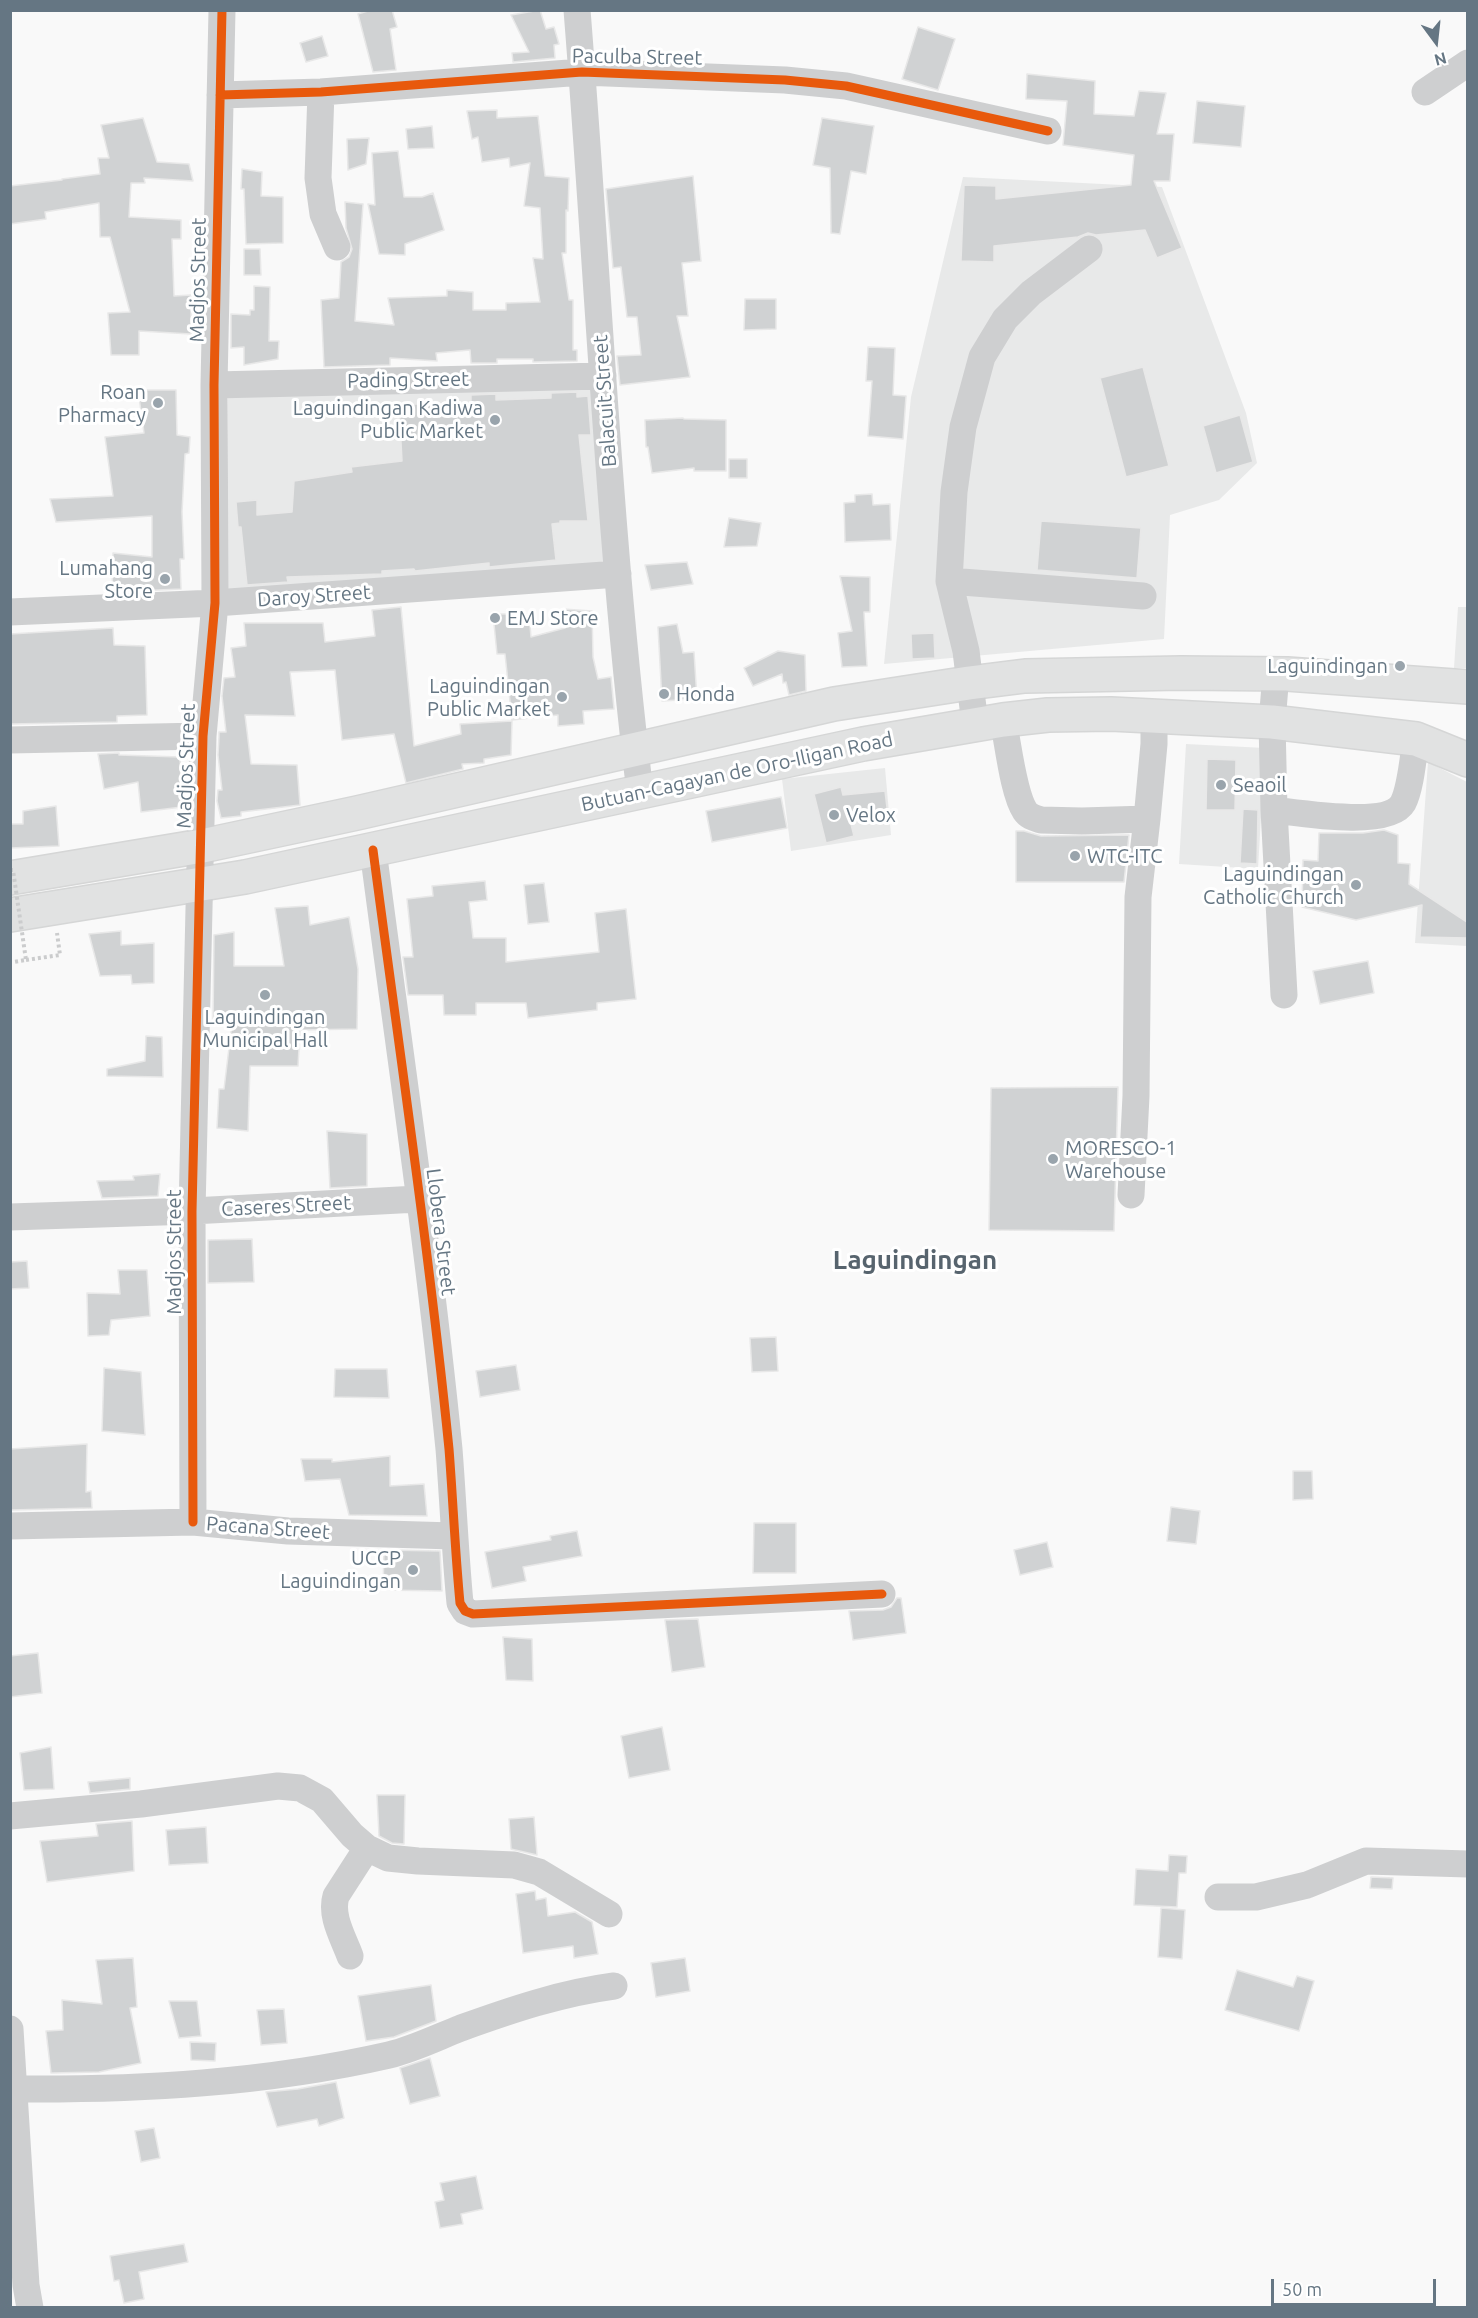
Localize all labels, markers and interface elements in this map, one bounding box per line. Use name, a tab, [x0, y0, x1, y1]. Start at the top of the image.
north arrow	[1406, 12, 1466, 72]
street label: Paculba Street	[572, 44, 702, 70]
text: N	[1433, 49, 1449, 70]
street label: Madjos Street	[185, 217, 211, 343]
street label: Balacuit Street	[588, 334, 622, 468]
street label: Pading Street	[347, 367, 469, 393]
place label: Roan Pharmacy	[58, 380, 146, 427]
marker: Roan Pharmacy	[151, 396, 165, 410]
place label: Laguindingan Kadiwa Public Market	[293, 396, 483, 443]
marker: Laguindingan Kadiwa Public Market	[488, 413, 502, 427]
place label: Lumahang Store	[59, 556, 153, 603]
marker: Lumahang Store	[158, 572, 172, 586]
street label: Daroy Street	[256, 580, 372, 612]
place label: EMJ Store	[507, 606, 599, 630]
marker: EMJ Store	[488, 611, 502, 625]
place label: Laguindingan	[1267, 654, 1388, 678]
marker: Laguindingan	[1393, 659, 1407, 673]
place label: Laguindingan Public Market	[427, 674, 550, 721]
place label: Honda	[676, 682, 735, 706]
marker: Honda	[657, 687, 671, 701]
marker: Laguindingan Public Market	[555, 690, 569, 704]
street label: Madjos Street	[172, 703, 200, 829]
street label: Butuan-Cagayan de Oro-Iligan Road	[579, 727, 895, 817]
place label: Seaoil	[1233, 773, 1287, 797]
marker: Seaoil	[1214, 778, 1228, 792]
place label: Velox	[846, 803, 896, 827]
marker: Velox	[827, 808, 841, 822]
place label: WTC-ITC	[1087, 844, 1162, 868]
marker: WTC-ITC	[1068, 849, 1082, 863]
place label: Laguindingan Catholic Church	[1203, 862, 1344, 909]
marker: Laguindingan Catholic Church	[1349, 878, 1363, 892]
marker: Laguindingan Municipal Hall	[258, 988, 272, 1002]
place label: Laguindingan Municipal Hall	[202, 1005, 328, 1052]
place label: MORESCO-1 Warehouse	[1065, 1136, 1177, 1183]
marker: MORESCO-1 Warehouse	[1046, 1152, 1060, 1166]
street label: Llobera Street	[421, 1167, 461, 1297]
street label: Madjos Street	[162, 1189, 186, 1315]
street label: Caseres Street	[220, 1191, 352, 1221]
district label: Laguindingan	[833, 1244, 997, 1276]
street label: Pacana Street	[205, 1512, 331, 1544]
place label: UCCP Laguindingan	[280, 1546, 401, 1593]
marker: UCCP Laguindingan	[406, 1563, 420, 1577]
scale bar	[1274, 2267, 1439, 2305]
text: 50 m	[1282, 2279, 1322, 2299]

